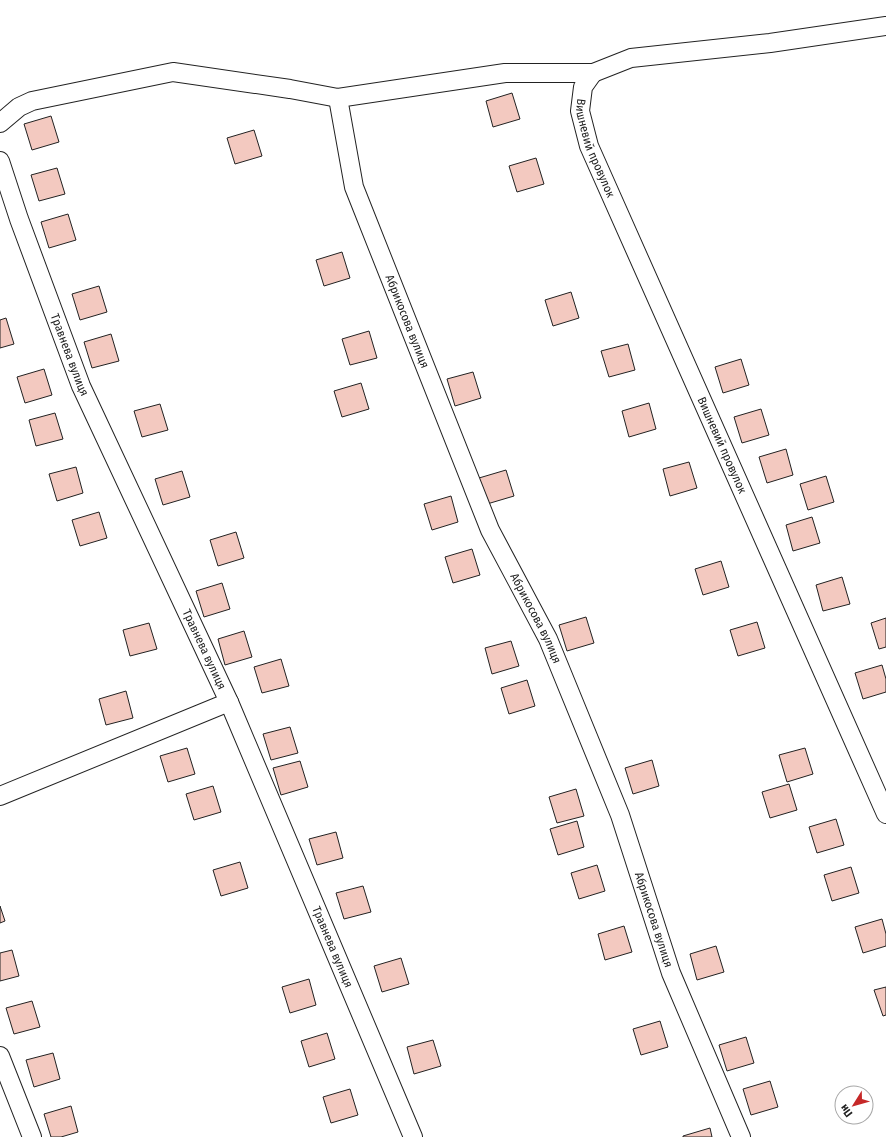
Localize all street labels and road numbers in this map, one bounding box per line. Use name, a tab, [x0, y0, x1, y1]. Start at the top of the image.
street label: Вишневий провулок	[573, 98, 618, 200]
street label: Абрикосова вулиця	[383, 273, 432, 370]
street label: Травнева вулиця	[48, 312, 92, 398]
street label: Вишневий провулок	[695, 395, 750, 496]
street label: Абрикосова вулиця	[507, 571, 564, 665]
street label: Травнева вулиця	[180, 607, 229, 692]
street label: Абрикосова вулиця	[632, 870, 676, 969]
street label: Травнева вулиця	[309, 904, 356, 990]

